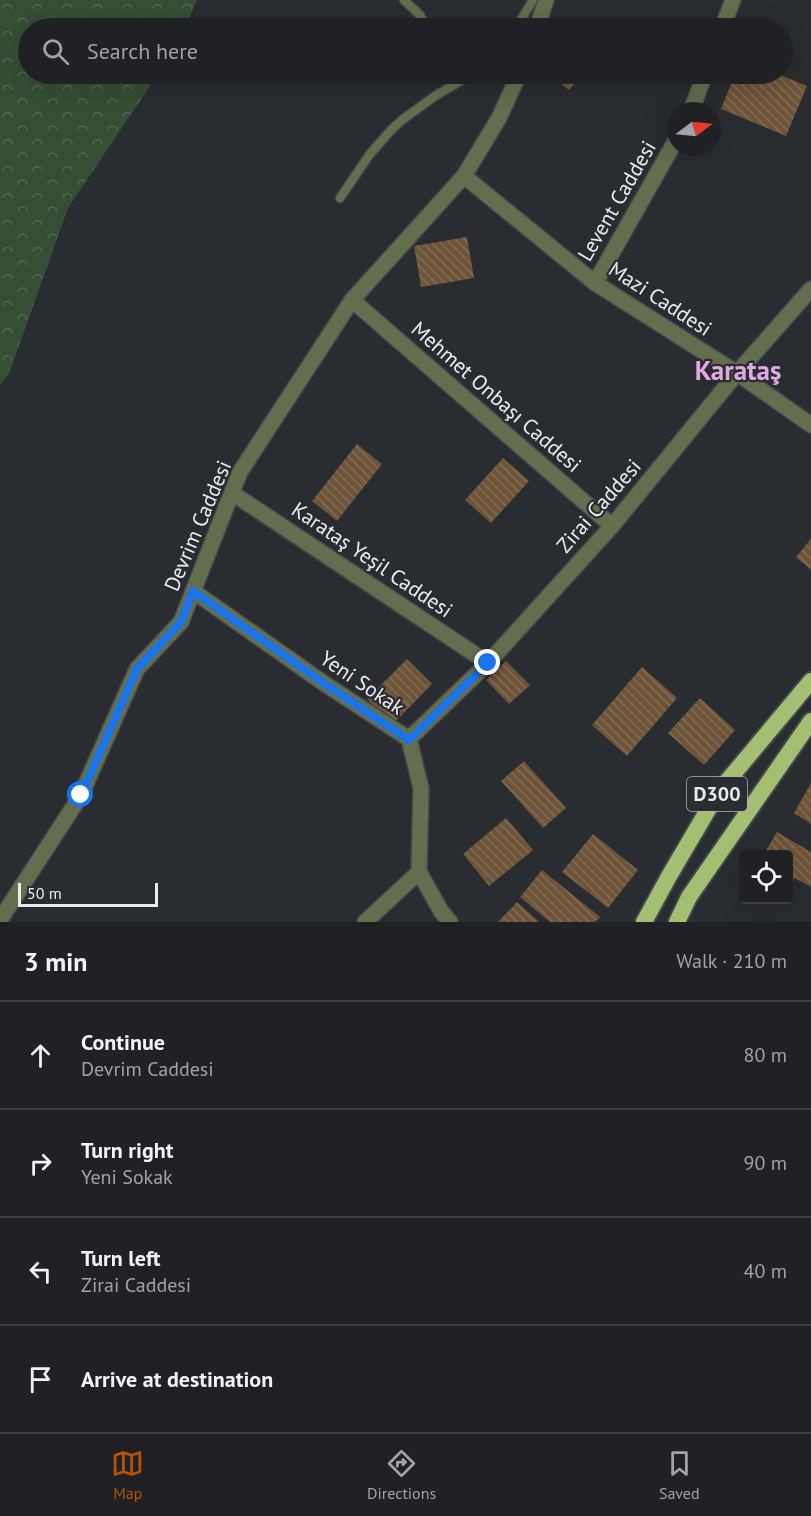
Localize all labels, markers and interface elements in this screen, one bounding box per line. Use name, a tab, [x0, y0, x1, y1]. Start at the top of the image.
search box	[18, 18, 793, 84]
icon: search	[39, 35, 72, 68]
text: Search here	[87, 37, 198, 65]
north arrow	[667, 102, 721, 156]
street label: Levent Caddesi	[571, 136, 662, 266]
street label: Mazi Caddesi	[604, 255, 717, 342]
street label: Mehmet Onbaşı Caddesi	[406, 315, 587, 478]
district label: Karataş	[695, 353, 781, 387]
street label: Zirai Caddesi	[550, 453, 647, 558]
street label: Devrim Caddesi	[158, 456, 237, 595]
street label: Karataş Yeşil Caddesi	[287, 496, 458, 623]
street label: Yeni Sokak	[315, 644, 410, 721]
route end	[474, 649, 500, 675]
road number: D300	[687, 777, 747, 811]
route start	[67, 781, 93, 807]
map controls	[739, 850, 793, 904]
button: locate	[739, 850, 793, 904]
scale bar	[18, 880, 158, 908]
text: 50 m	[27, 883, 62, 903]
text: 3 min	[24, 945, 87, 978]
text: Walk · 210 m	[676, 948, 787, 974]
text: Continue	[81, 1028, 165, 1056]
icon: ahead	[24, 1039, 57, 1072]
text: 80 m	[744, 1042, 787, 1068]
text: Devrim Caddesi	[81, 1056, 214, 1082]
text: Turn right	[81, 1136, 173, 1164]
icon: right	[24, 1147, 57, 1180]
text: 90 m	[744, 1150, 787, 1176]
text: Yeni Sokak	[81, 1164, 173, 1190]
text: Turn left	[81, 1244, 161, 1272]
icon: left	[24, 1255, 57, 1288]
text: 40 m	[744, 1258, 787, 1284]
text: Zirai Caddesi	[81, 1272, 191, 1298]
icon: arrive	[24, 1363, 57, 1396]
text: Arrive at destination	[81, 1365, 273, 1393]
tab: Map	[111, 1447, 144, 1503]
tab: Directions	[367, 1447, 436, 1503]
tab: Saved	[659, 1447, 700, 1503]

